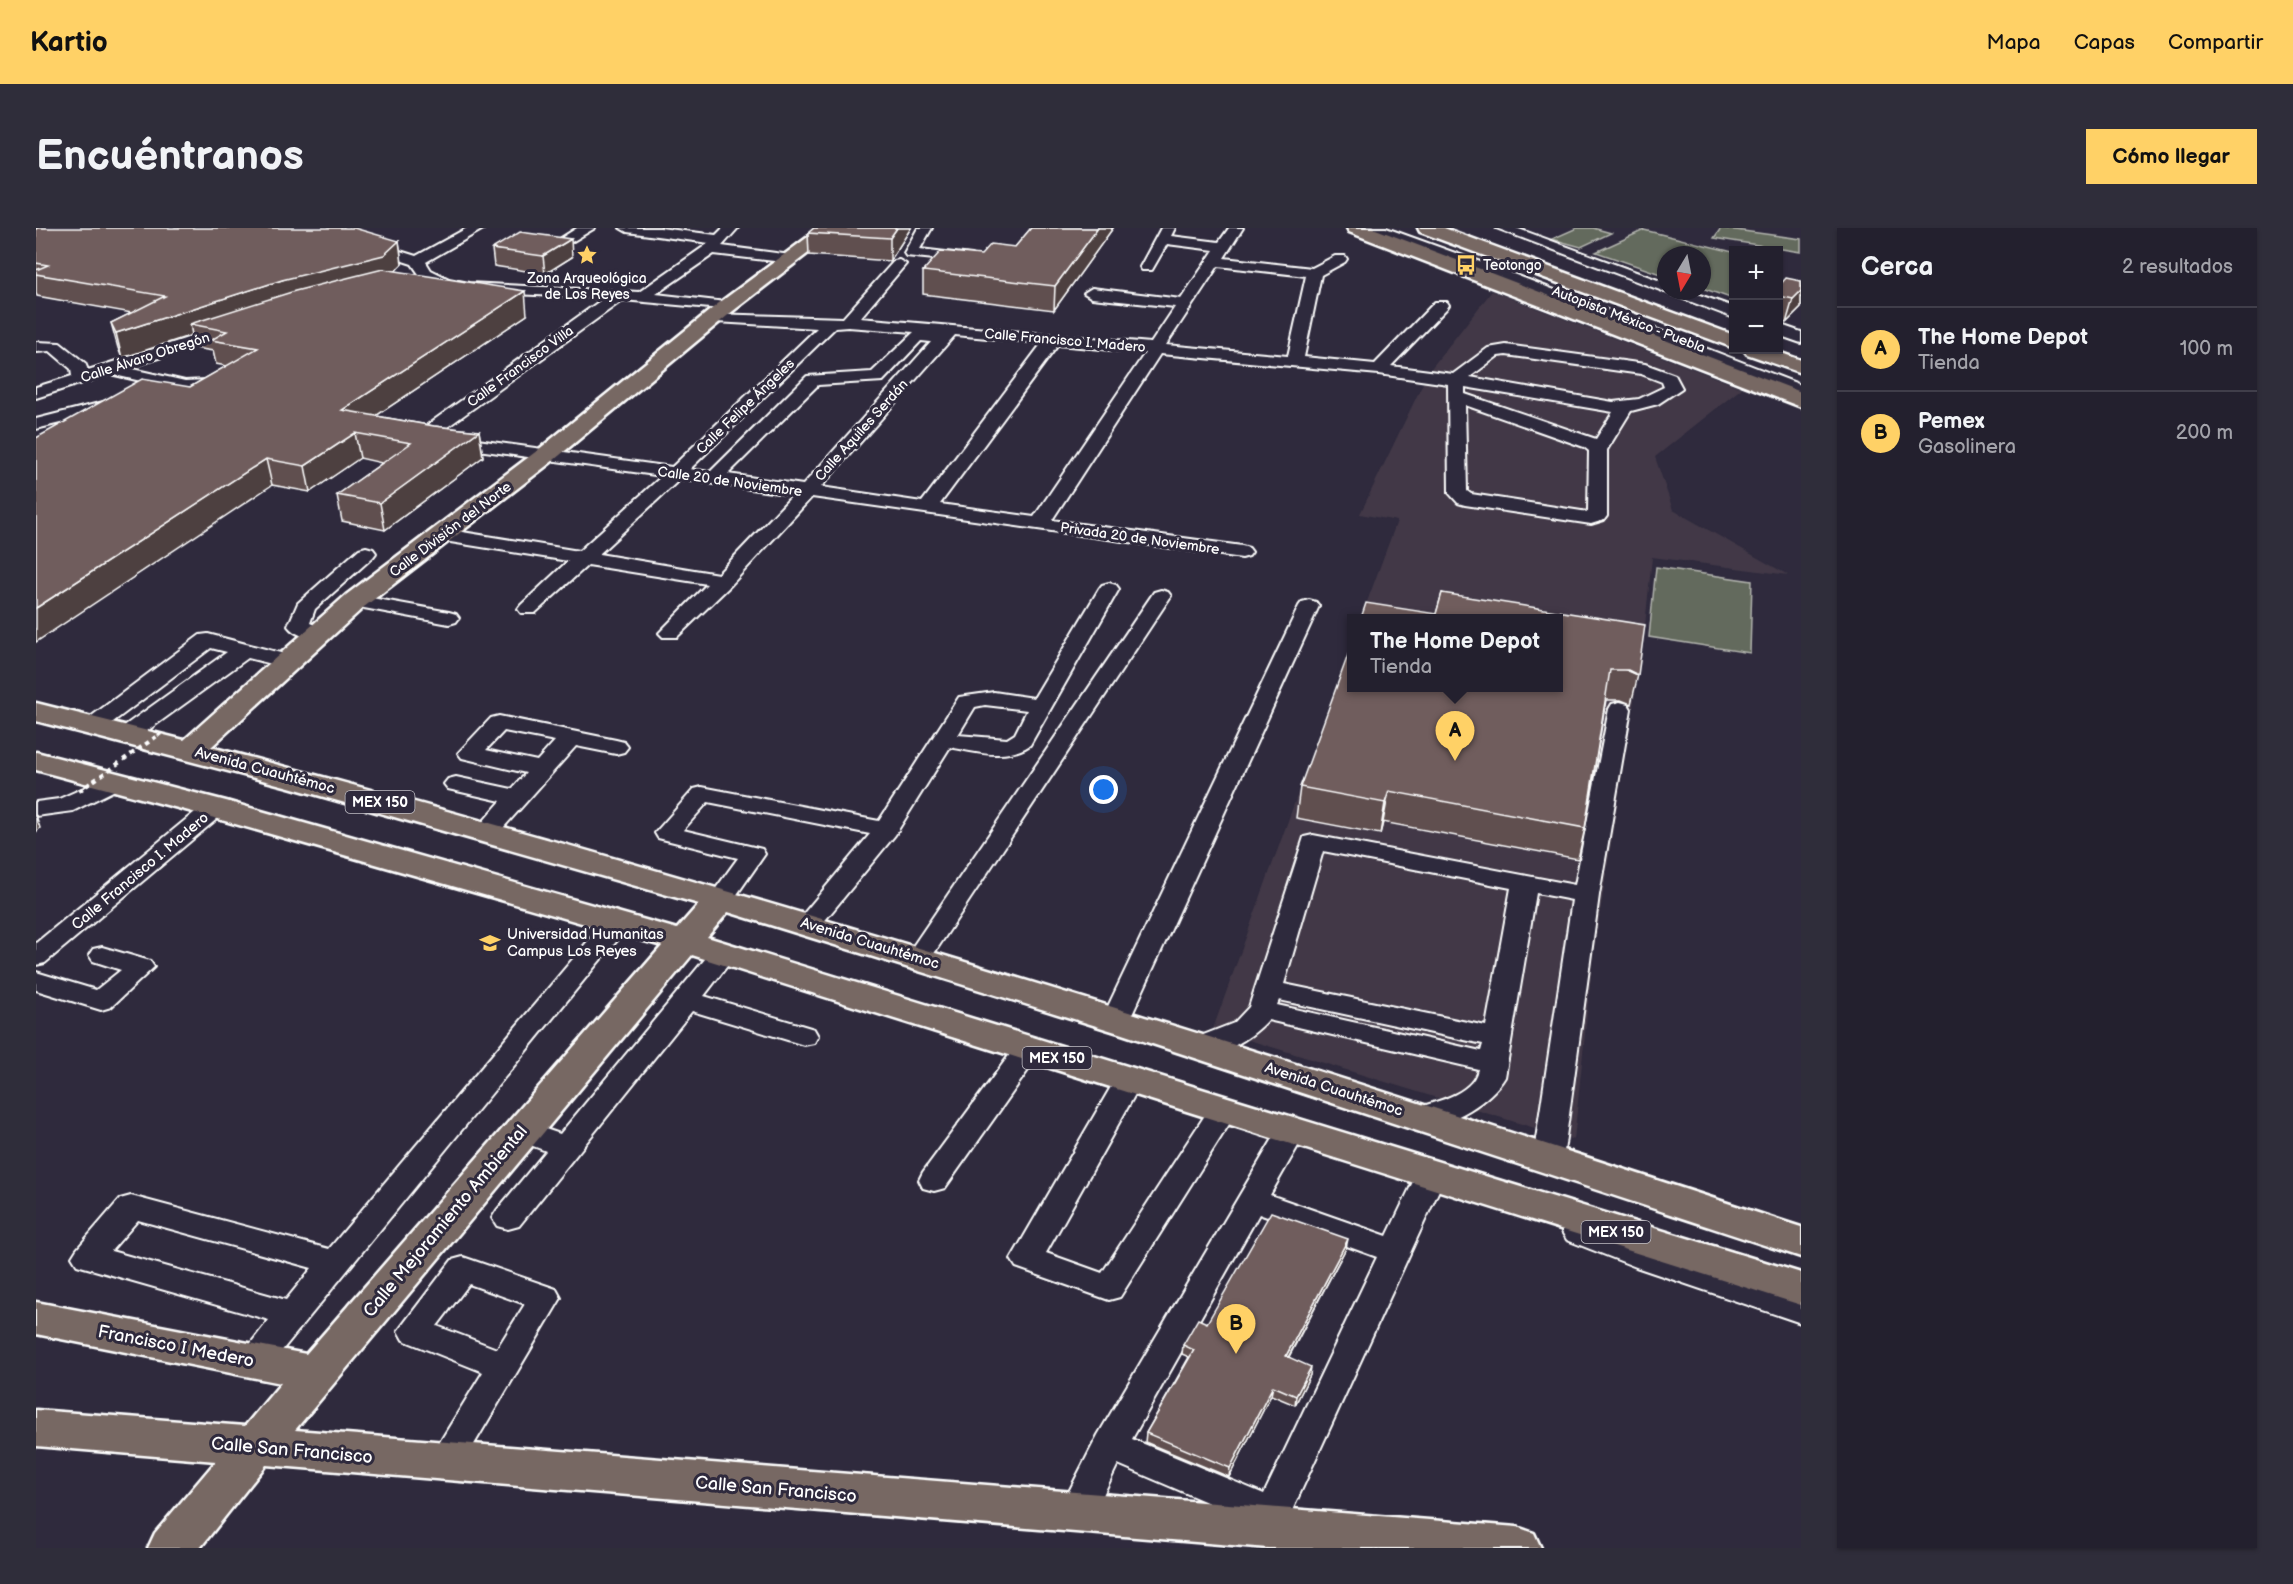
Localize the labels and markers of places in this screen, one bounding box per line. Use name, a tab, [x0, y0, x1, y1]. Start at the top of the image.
place icon: Zona Arqueológica de Los Reyes	[575, 243, 599, 267]
bus stop icon: Teotongo	[1454, 253, 1478, 277]
place label: Teotongo	[1483, 257, 1542, 274]
place label: Zona Arqueológica de Los Reyes	[526, 270, 647, 303]
pin: A	[1436, 712, 1474, 761]
place label: Universidad Humanitas Campus Los Reyes	[507, 925, 664, 961]
school or university icon: Universidad Humanitas Campus Los Reyes	[478, 931, 502, 955]
pin: B	[1216, 1304, 1256, 1354]

